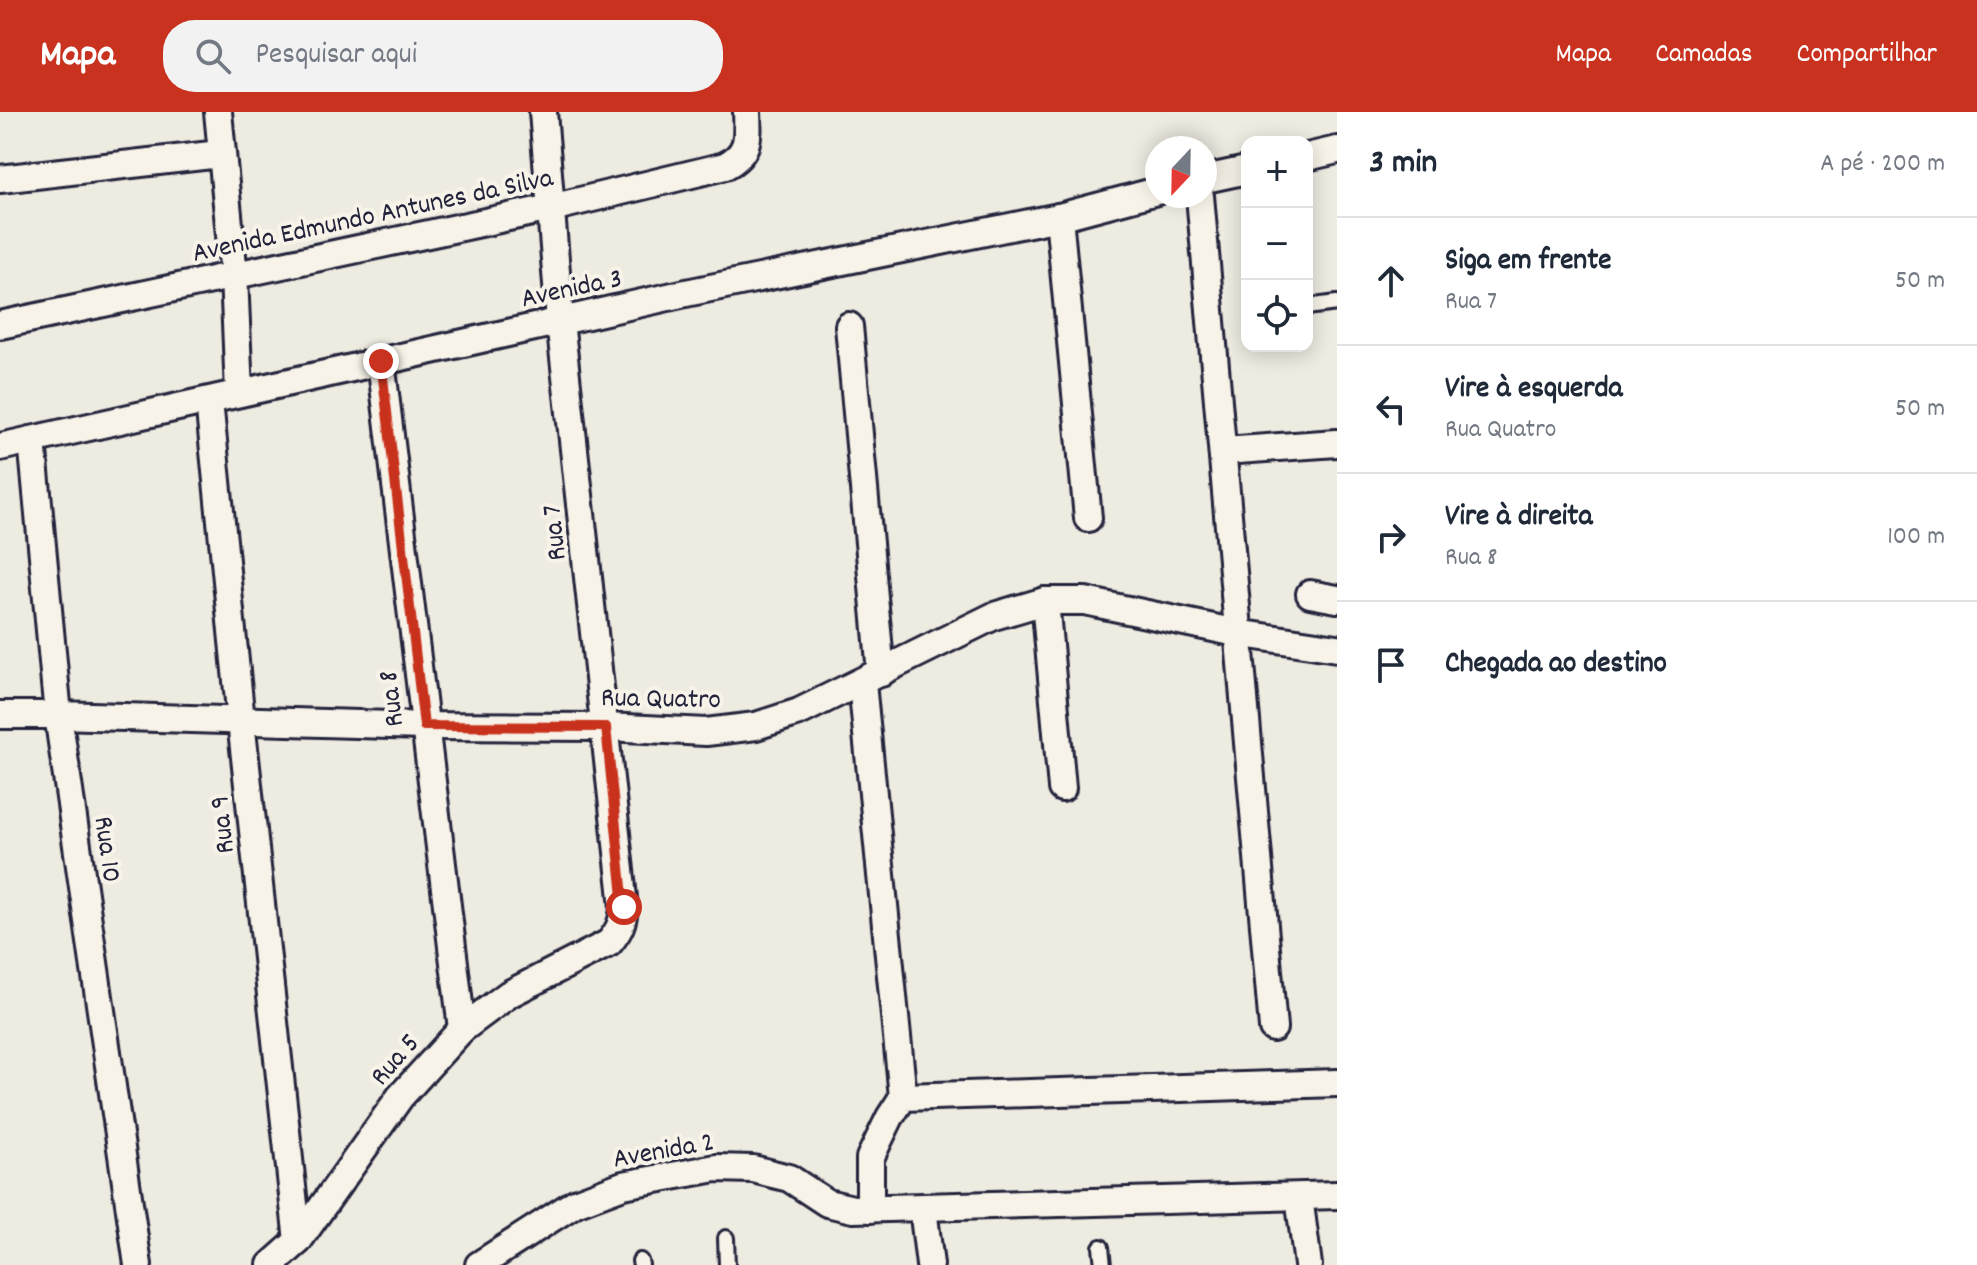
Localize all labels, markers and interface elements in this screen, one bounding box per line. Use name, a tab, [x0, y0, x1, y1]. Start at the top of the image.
search box	[163, 20, 723, 92]
text: Mapa	[40, 29, 115, 84]
icon: search	[191, 34, 235, 78]
text: Pesquisar aqui	[255, 35, 417, 78]
text: Mapa	[1556, 36, 1611, 76]
text: Camadas	[1655, 36, 1753, 76]
text: Compartilhar	[1797, 36, 1937, 76]
north arrow	[1145, 136, 1217, 208]
map controls	[1241, 136, 1313, 352]
button: +	[1241, 136, 1313, 208]
text: 3 min	[1369, 140, 1437, 189]
text: A pé · 200 m	[1820, 146, 1945, 183]
street label: Avenida Edmundo Antunes da Silva	[189, 160, 558, 276]
button: −	[1241, 208, 1313, 280]
text: Siga em frente	[1445, 241, 1612, 284]
icon: ahead	[1369, 259, 1413, 303]
street label: Avenida 3	[518, 261, 626, 321]
text: 50 m	[1895, 263, 1945, 300]
button: locate	[1241, 280, 1313, 352]
text: Rua 7	[1445, 284, 1497, 321]
route end	[363, 343, 399, 379]
text: Vire à esquerda	[1445, 369, 1623, 412]
icon: left	[1369, 387, 1413, 431]
text: 50 m	[1895, 391, 1945, 428]
text: Rua Quatro	[1445, 412, 1556, 449]
text: Vire à direita	[1445, 497, 1592, 540]
street label: Rua 7	[534, 503, 580, 562]
icon: right	[1369, 515, 1413, 559]
text: 100 m	[1887, 519, 1945, 556]
text: Rua 8	[1445, 540, 1497, 577]
icon: arrive	[1369, 643, 1413, 687]
text: Chegada ao destino	[1445, 644, 1667, 687]
street label: Rua 8	[371, 668, 417, 729]
street label: Rua Quatro	[601, 680, 721, 722]
street label: Rua 9	[202, 794, 248, 855]
street label: Rua 10	[81, 814, 129, 885]
route start	[606, 889, 642, 925]
street label: Rua 5	[363, 1026, 431, 1096]
street label: Avenida 2	[610, 1124, 718, 1181]

